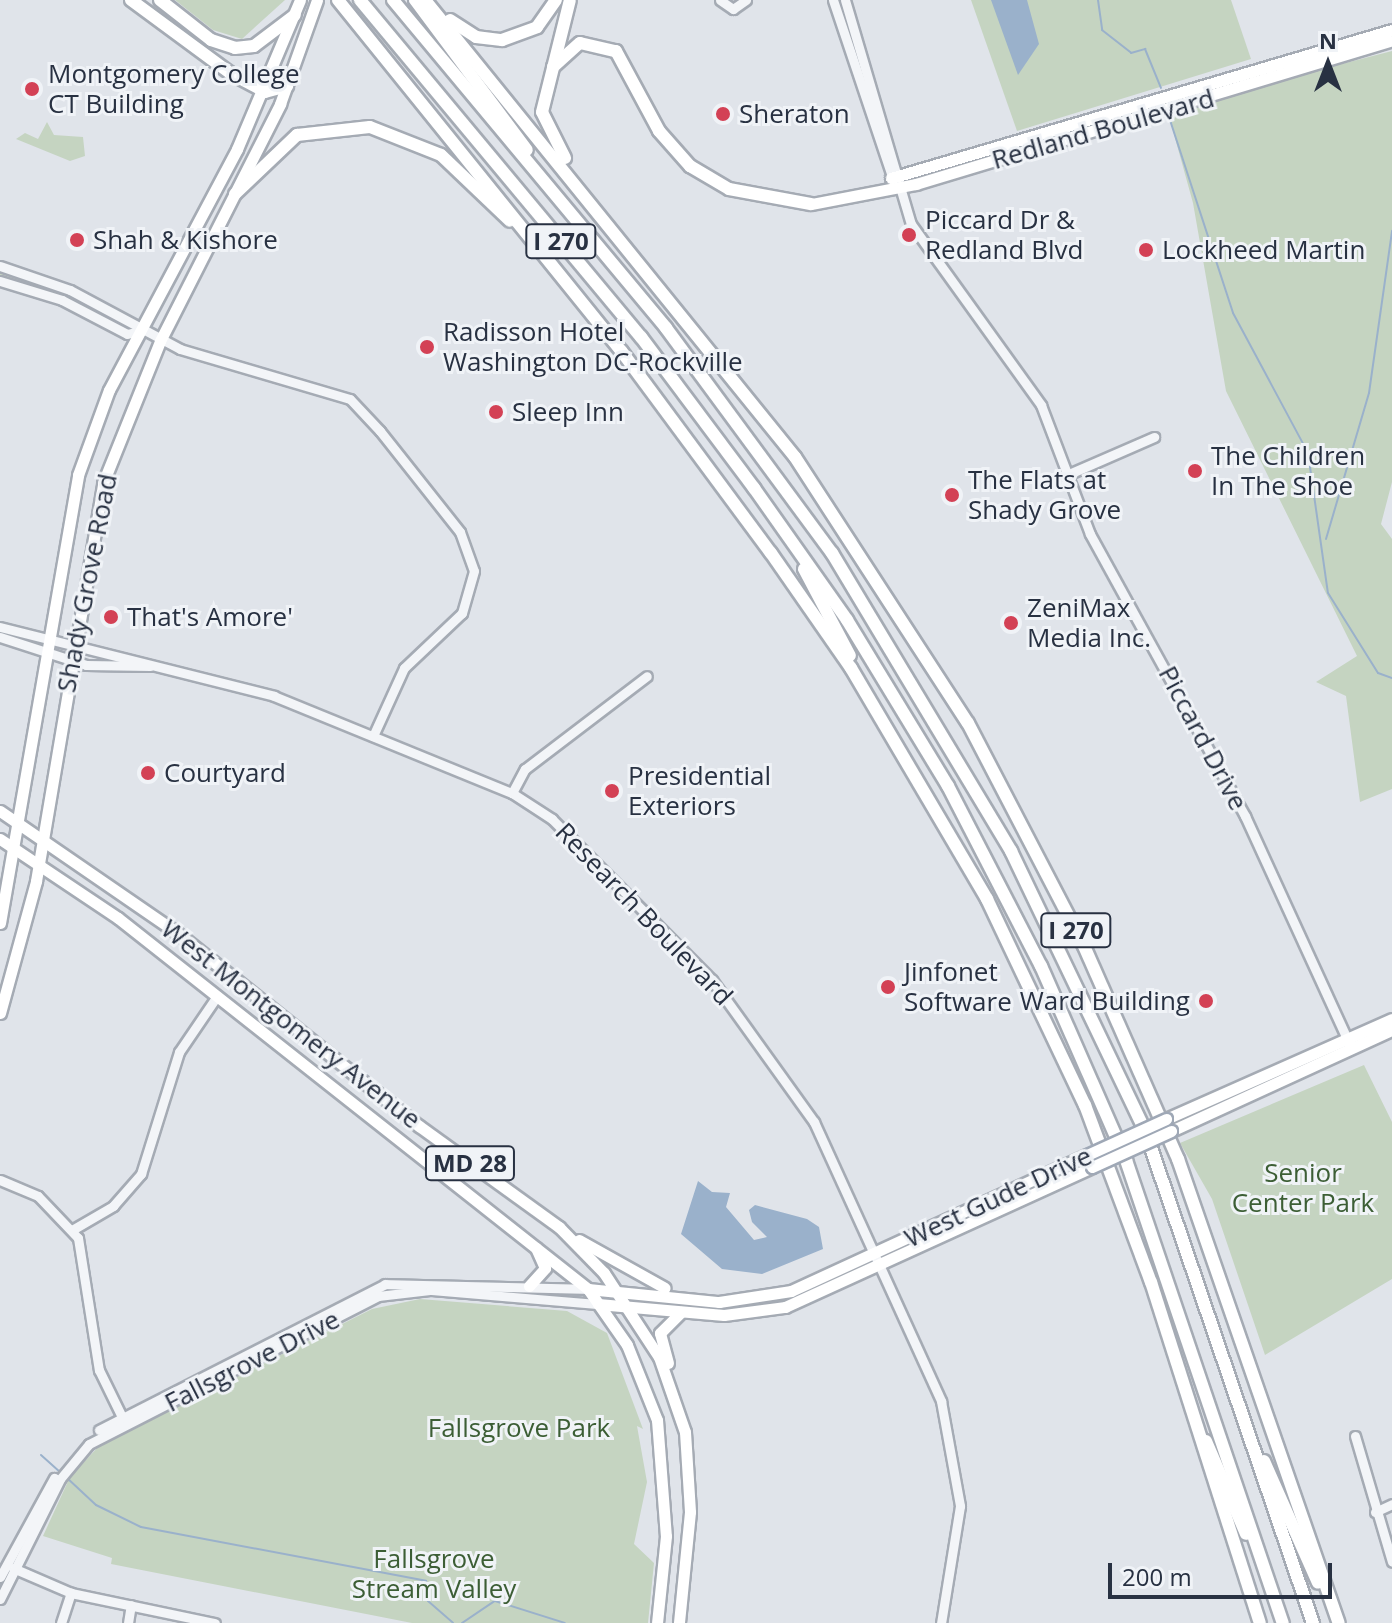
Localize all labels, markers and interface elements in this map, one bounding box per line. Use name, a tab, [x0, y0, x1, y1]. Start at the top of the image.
north arrow	[1288, 24, 1368, 104]
text: N	[1319, 25, 1337, 55]
place label: Montgomery College CT Building	[48, 58, 300, 120]
marker: Montgomery College CT Building	[23, 80, 41, 98]
street label: Redland Boulevard	[988, 82, 1218, 176]
place label: Sheraton	[739, 98, 850, 130]
marker: Sheraton	[714, 105, 732, 123]
place label: Piccard Dr & Redland Blvd	[925, 204, 1083, 266]
road number: I 270	[525, 221, 597, 261]
place label: Shah & Kishore	[93, 224, 278, 256]
marker: Piccard Dr & Redland Blvd	[900, 226, 918, 244]
marker: Shah & Kishore	[68, 231, 86, 249]
place label: Lockheed Martin	[1162, 234, 1365, 266]
marker: Lockheed Martin	[1137, 241, 1155, 259]
place label: Radisson Hotel Washington DC-Rockville	[443, 316, 743, 378]
marker: Radisson Hotel Washington DC-Rockville	[418, 338, 436, 356]
place label: Sleep Inn	[512, 396, 624, 428]
marker: Sleep Inn	[487, 403, 505, 421]
place label: The Children In The Shoe	[1211, 440, 1365, 502]
marker: The Children In The Shoe	[1186, 462, 1204, 480]
place label: The Flats at Shady Grove	[968, 464, 1121, 526]
street label: Shady Grove Road	[51, 471, 123, 695]
marker: The Flats at Shady Grove	[943, 486, 961, 504]
place label: ZeniMax Media Inc.	[1027, 592, 1151, 654]
place label: That's Amore'	[127, 601, 293, 633]
marker: That's Amore'	[102, 608, 120, 626]
marker: ZeniMax Media Inc.	[1002, 614, 1020, 632]
street label: Piccard Drive	[1152, 661, 1254, 815]
place label: Courtyard	[164, 757, 286, 789]
place label: Presidential Exteriors	[628, 760, 771, 822]
marker: Courtyard	[139, 764, 157, 782]
marker: Presidential Exteriors	[603, 782, 621, 800]
street label: Research Boulevard	[549, 816, 739, 1012]
road number: I 270	[1040, 910, 1112, 950]
street label: West Montgomery Avenue	[155, 913, 427, 1135]
place label: Jinfonet Software	[904, 956, 1012, 1018]
marker: Jinfonet Software	[879, 978, 897, 996]
place label: Ward Building	[1020, 985, 1190, 1017]
marker: Ward Building	[1197, 992, 1215, 1010]
street label: West Gude Drive	[900, 1140, 1096, 1254]
road number: MD 28	[424, 1143, 516, 1183]
park label: Senior Center Park	[1232, 1157, 1374, 1218]
street label: Fallsgrove Drive	[159, 1304, 345, 1418]
park label: Fallsgrove Park	[428, 1412, 610, 1444]
park label: Fallsgrove Stream Valley	[352, 1543, 516, 1604]
scale bar	[1112, 1547, 1336, 1597]
text: 200 m	[1122, 1560, 1192, 1593]

